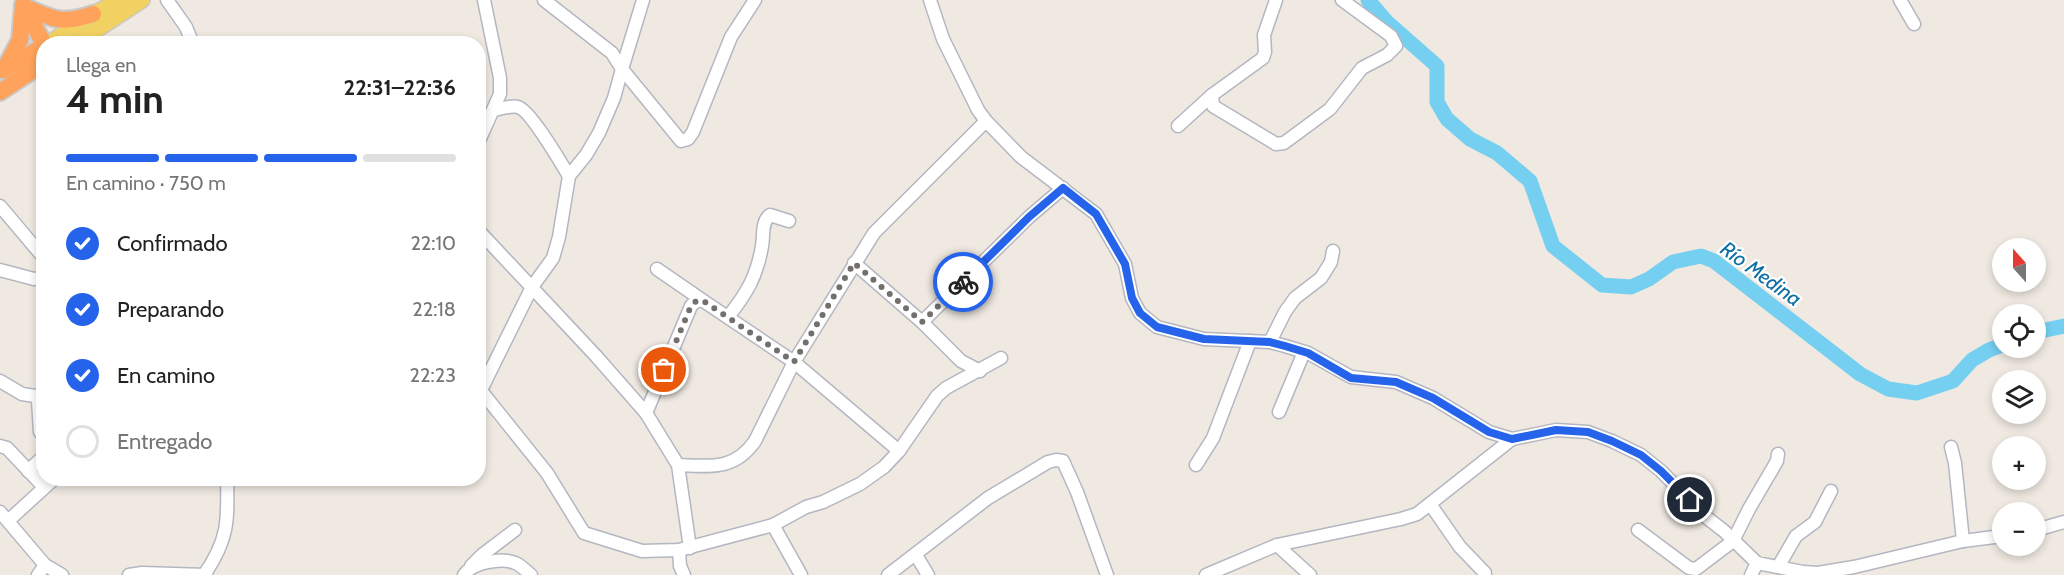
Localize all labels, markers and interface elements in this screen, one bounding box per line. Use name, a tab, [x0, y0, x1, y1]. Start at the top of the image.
text: Llega en	[66, 53, 136, 77]
text: 22:31–22:36	[344, 74, 456, 101]
text: 4 min	[66, 75, 164, 123]
text: En camino · 750 m	[66, 171, 226, 195]
icon: check	[66, 227, 99, 260]
text: Confirmado	[117, 230, 228, 257]
text: 22:10	[410, 231, 456, 255]
water label: Río Medina	[1716, 236, 1807, 311]
north arrow	[1992, 238, 2046, 292]
map controls	[1992, 238, 2046, 556]
courier	[933, 252, 993, 312]
icon: bike	[947, 266, 980, 299]
icon: check	[66, 293, 99, 326]
text: Preparando	[117, 296, 224, 323]
text: 22:18	[412, 297, 456, 321]
button: locate	[1992, 304, 2046, 358]
pin	[638, 344, 689, 395]
icon: bag	[647, 353, 680, 386]
icon: check	[66, 359, 99, 392]
text: En camino	[117, 362, 215, 389]
text: 22:23	[410, 363, 456, 387]
button: layers	[1992, 370, 2046, 424]
text: Entregado	[117, 428, 212, 455]
button: +	[1992, 436, 2046, 490]
pin	[1664, 474, 1715, 525]
icon: home	[1673, 483, 1706, 516]
button: −	[1992, 502, 2046, 556]

